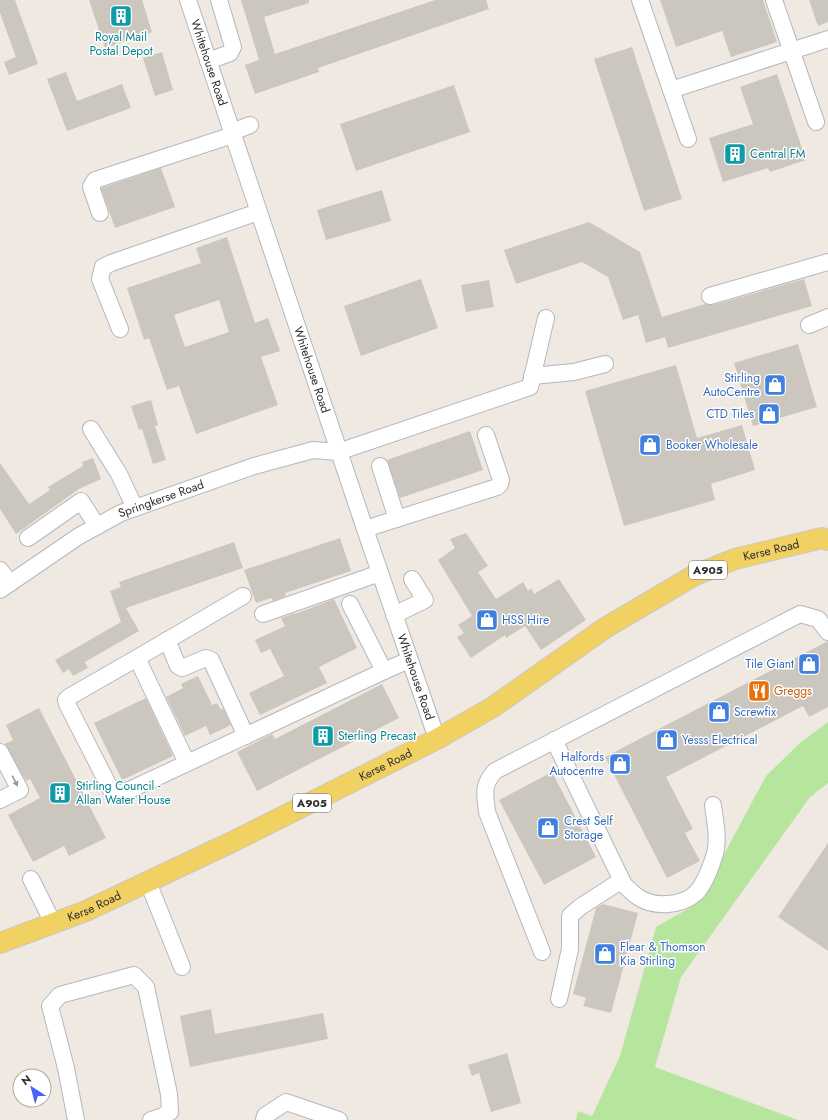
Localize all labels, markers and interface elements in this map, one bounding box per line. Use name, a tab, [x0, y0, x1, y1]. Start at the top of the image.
building icon: Royal Mail Postal Depot	[108, 3, 134, 29]
street label: Whitehouse Road	[186, 17, 232, 108]
place label: Royal Mail Postal Depot	[89, 28, 153, 60]
building icon: Central FM	[722, 141, 748, 167]
place label: Central FM	[750, 145, 806, 163]
street label: Whitehouse Road	[289, 324, 335, 415]
place label: Stirling AutoCentre	[703, 369, 760, 401]
shop icon: Stirling AutoCentre	[762, 372, 788, 398]
shop icon: CTD Tiles	[756, 401, 782, 427]
place label: CTD Tiles	[706, 405, 754, 423]
shop icon: Booker Wholesale	[637, 432, 663, 458]
place label: Booker Wholesale	[666, 436, 758, 454]
street label: Springkerse Road	[116, 475, 206, 522]
street label: Kerse Road	[741, 535, 801, 566]
road number: A905	[689, 561, 727, 579]
shop icon: HSS Hire	[474, 607, 500, 633]
place label: HSS Hire	[502, 611, 549, 629]
street label: Whitehouse Road	[393, 631, 439, 722]
shop icon: Tile Giant	[796, 651, 822, 677]
place label: Tile Giant	[745, 655, 794, 673]
restaurant icon: Greggs	[746, 678, 772, 704]
place label: Greggs	[774, 682, 812, 700]
shop icon: Screwfix	[706, 699, 732, 725]
place label: Screwfix	[734, 703, 777, 721]
building icon: Sterling Precast	[310, 723, 336, 749]
place label: Sterling Precast	[338, 727, 416, 745]
shop icon: Yesss Electrical	[654, 727, 680, 753]
place label: Yesss Electrical	[682, 731, 757, 749]
street label: Kerse Road	[356, 744, 415, 786]
place label: Halfords Autocentre	[549, 748, 604, 780]
shop icon: Halfords Autocentre	[607, 751, 633, 777]
one-way arrow	[12, 775, 18, 786]
place label: Stirling Council - Allan Water House	[76, 777, 171, 809]
building icon: Stirling Council - Allan Water House	[47, 780, 73, 806]
road number: A905	[293, 794, 331, 812]
place label: Crest Self Storage	[564, 812, 613, 844]
shop icon: Crest Self Storage	[535, 815, 561, 841]
street label: Kerse Road	[65, 887, 124, 926]
place label: Flear & Thomson Kia Stirling	[620, 938, 706, 970]
shop icon: Flear & Thomson Kia Stirling	[592, 941, 618, 967]
north arrow	[12, 1068, 52, 1108]
text: N	[18, 1071, 34, 1089]

